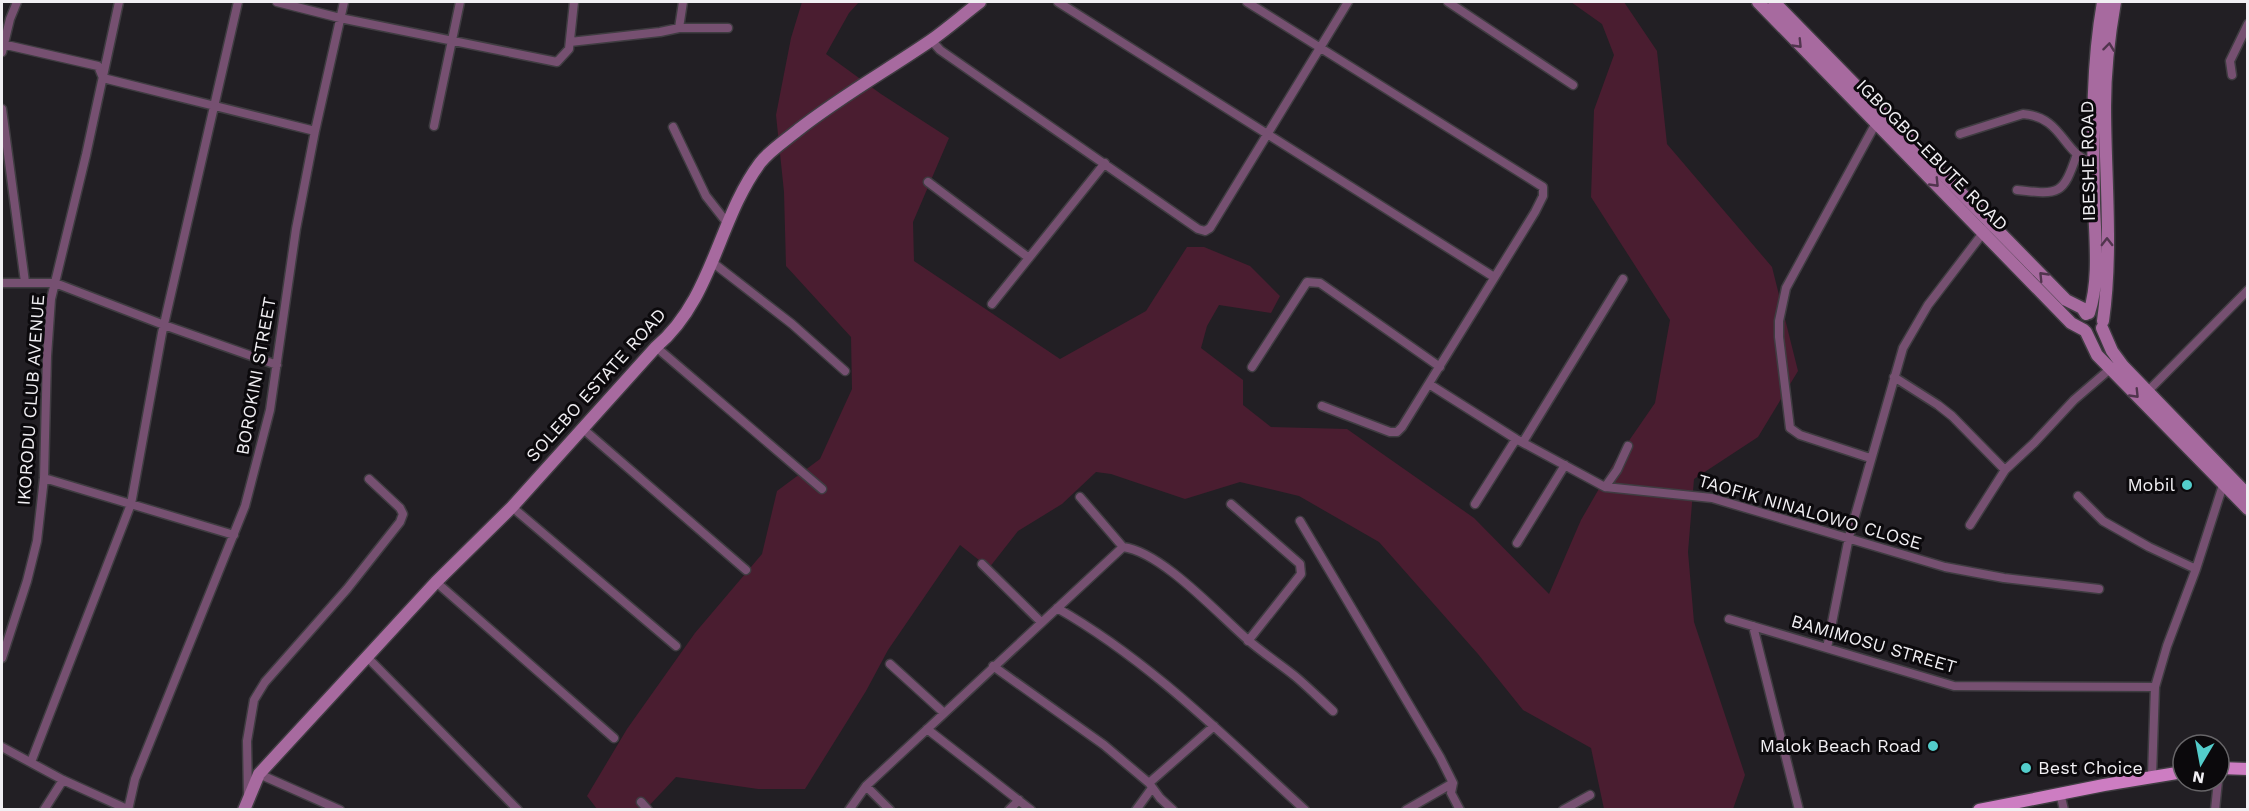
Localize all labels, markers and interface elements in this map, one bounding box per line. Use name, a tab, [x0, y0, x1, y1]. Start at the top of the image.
one-way arrow	[1791, 36, 1802, 47]
one-way arrow	[2102, 42, 2114, 51]
street label: IGBOGBO-EBUTE ROAD	[1852, 75, 2012, 235]
street label: IBESHE ROAD	[2076, 100, 2099, 222]
one-way arrow	[1928, 176, 1938, 187]
one-way arrow	[2101, 237, 2113, 246]
one-way arrow	[2039, 273, 2050, 283]
street label: IKORODU CLUB AVENUE	[13, 294, 48, 506]
street label: BOROKINI STREET	[231, 295, 280, 457]
street label: SOLEBO ESTATE ROAD	[521, 304, 670, 466]
one-way arrow	[2127, 386, 2138, 397]
street label: TAOFIK NINALOWO CLOSE	[1696, 470, 1924, 554]
place label: Mobil	[2127, 474, 2175, 495]
marker: Mobil	[2180, 478, 2194, 492]
street label: BAMIMOSU STREET	[1789, 610, 1959, 677]
north arrow	[2171, 733, 2231, 793]
place label: Malok Beach Road	[1760, 735, 1921, 756]
marker: Malok Beach Road	[1926, 739, 1940, 753]
place label: Best Choice	[2038, 757, 2143, 778]
marker: Best Choice	[2019, 761, 2033, 775]
text: N	[2191, 767, 2206, 788]

